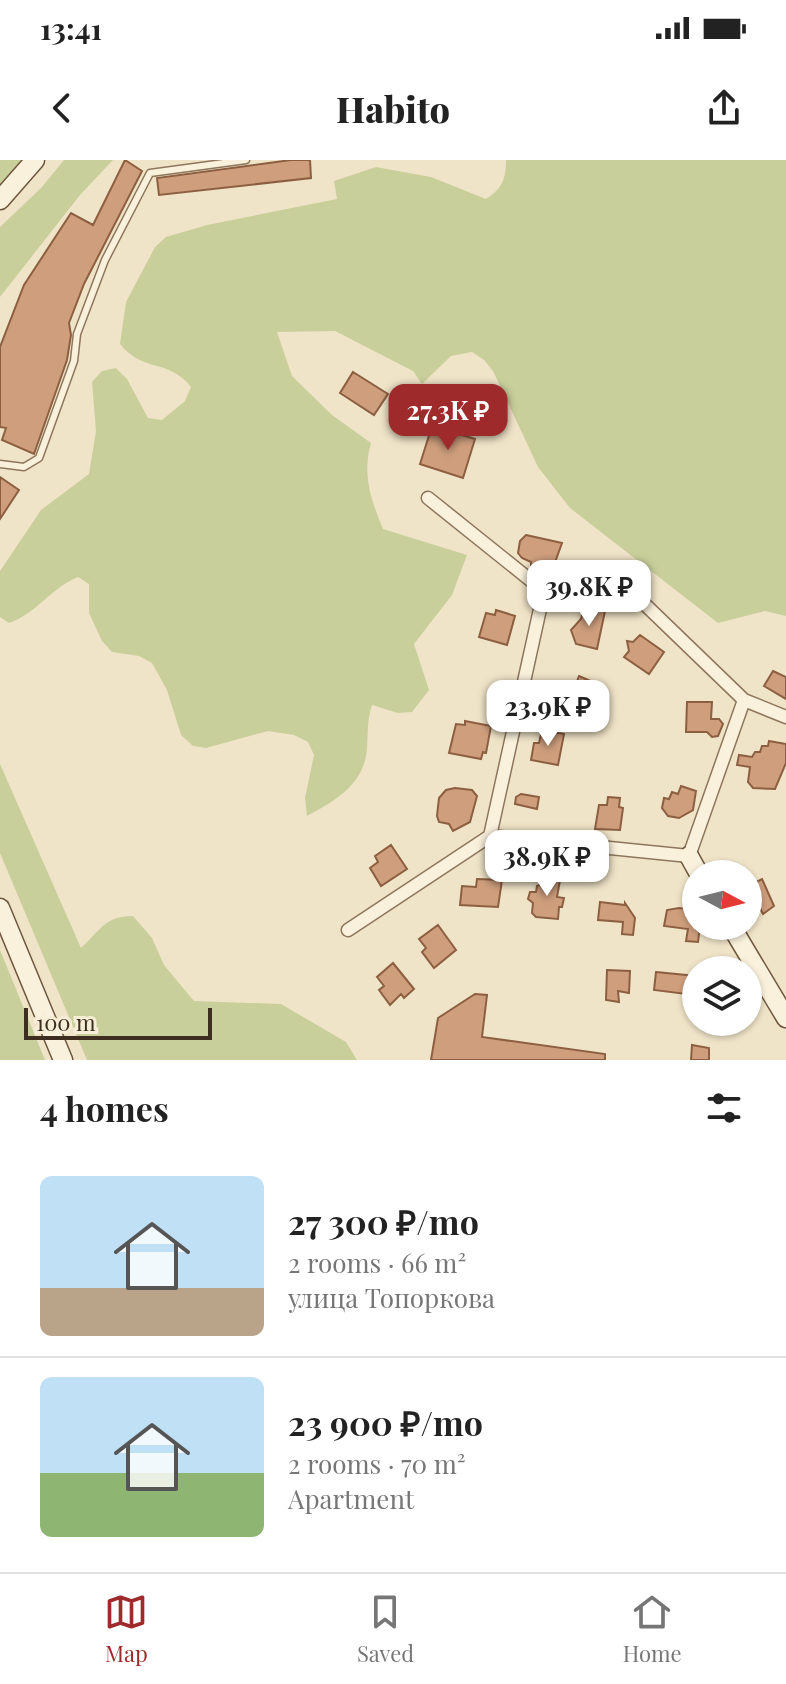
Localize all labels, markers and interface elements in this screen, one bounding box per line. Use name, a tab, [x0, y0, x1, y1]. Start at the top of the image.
text: 13:41	[40, 8, 102, 48]
text: Habito	[336, 84, 450, 132]
icon: back	[40, 86, 84, 130]
icon: share	[702, 86, 746, 130]
pin: 27.3K ₽	[374, 384, 522, 452]
text: 27.3K ₽	[407, 392, 489, 427]
pin: 39.8K ₽	[515, 560, 663, 628]
text: 39.8K ₽	[545, 568, 633, 603]
pin: 23.9K ₽	[474, 680, 622, 748]
text: 23.9K ₽	[505, 688, 592, 723]
pin: 38.9K ₽	[473, 830, 621, 898]
text: 38.9K ₽	[503, 838, 591, 873]
north arrow	[682, 860, 762, 940]
map controls	[682, 860, 762, 1036]
button: layers	[682, 956, 762, 1036]
scale bar	[24, 1004, 212, 1040]
text: 100 m	[36, 1007, 96, 1037]
text: 4 homes	[40, 1085, 169, 1131]
icon: filters	[702, 1086, 746, 1130]
text: 27 300 ₽/mo	[288, 1198, 479, 1244]
icon: home	[104, 1208, 200, 1304]
text: 2 rooms · 66 m²	[288, 1245, 466, 1280]
text: улица Топоркова	[288, 1280, 495, 1315]
text: 23 900 ₽/mo	[288, 1399, 483, 1445]
icon: home	[104, 1409, 200, 1505]
text: 2 rooms · 70 m²	[288, 1446, 466, 1481]
text: Apartment	[288, 1481, 414, 1516]
tab: Map	[104, 1590, 148, 1668]
tab: Saved	[357, 1590, 414, 1668]
tab: Home	[623, 1590, 682, 1668]

